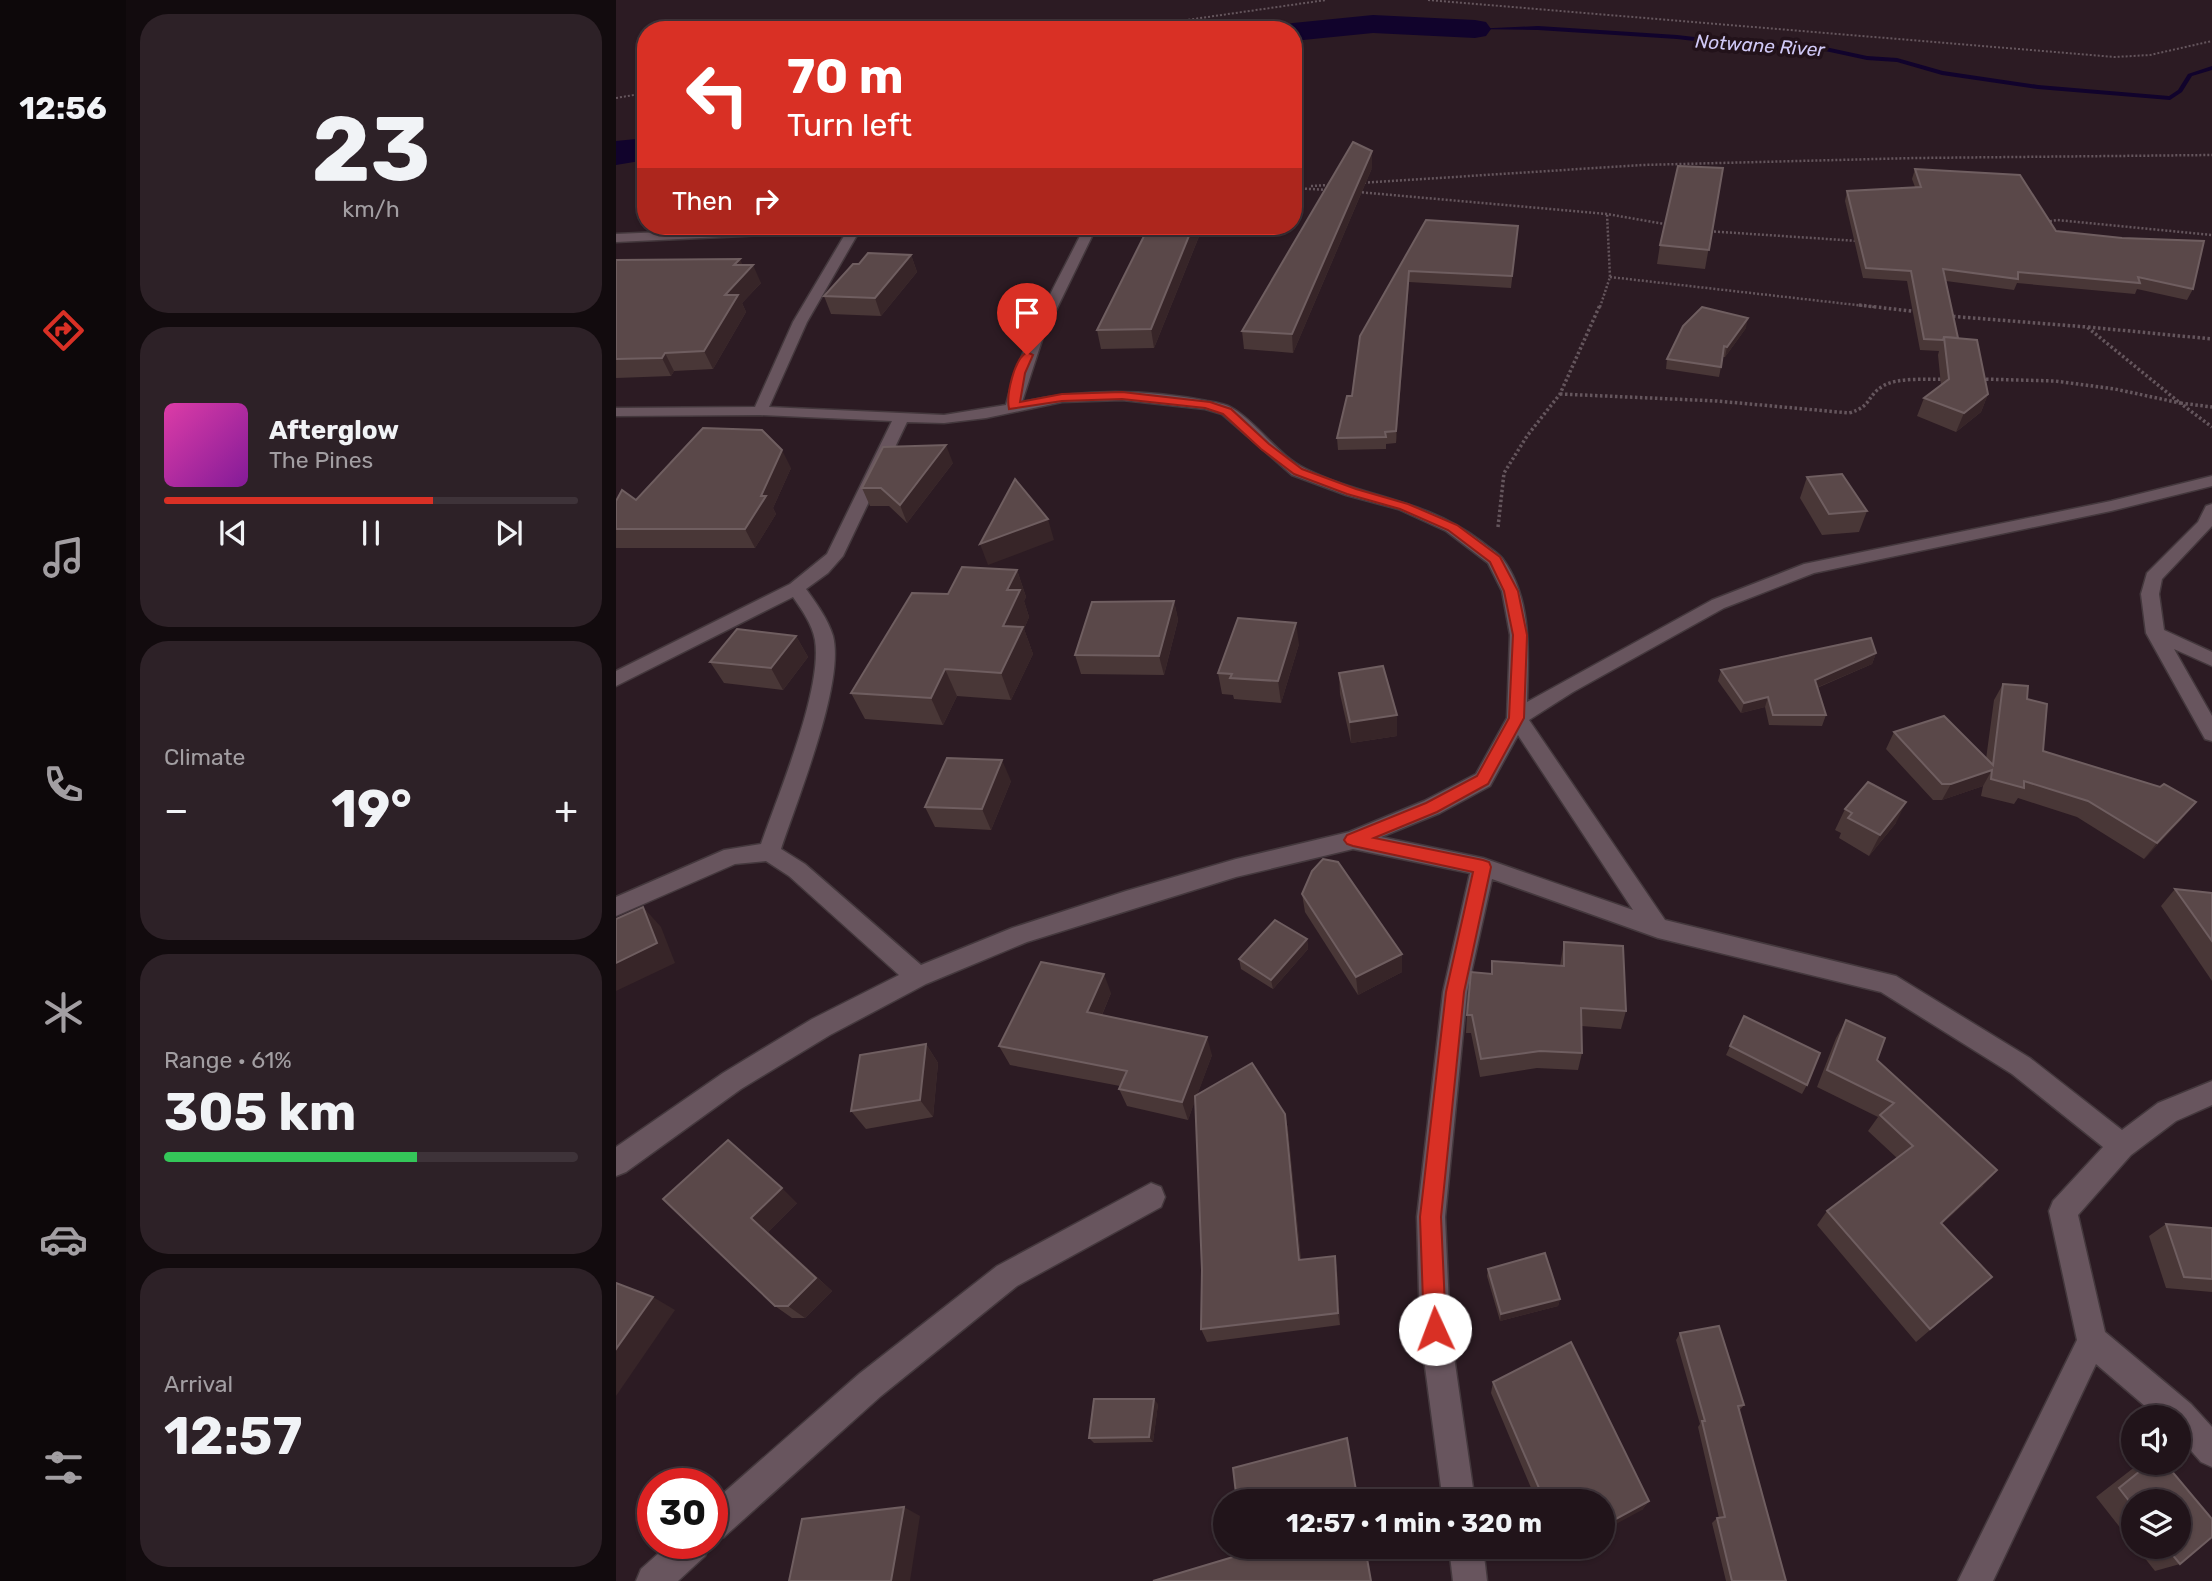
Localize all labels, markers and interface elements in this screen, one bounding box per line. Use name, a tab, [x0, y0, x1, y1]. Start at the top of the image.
water label: Notwane River	[1695, 30, 1826, 62]
text: 70 m	[787, 47, 904, 105]
icon: left	[672, 49, 763, 140]
text: 12:56	[19, 89, 107, 127]
text: 23	[311, 95, 431, 203]
text: Turn left	[787, 106, 912, 144]
icon: right	[747, 182, 785, 220]
text: Then	[672, 186, 733, 217]
text: km/h	[342, 195, 400, 223]
pin	[997, 283, 1057, 355]
icon: arrive	[1008, 294, 1046, 332]
icon: directions	[39, 306, 88, 355]
text: Afterglow	[269, 415, 399, 446]
text: The Pines	[269, 446, 373, 474]
icon: previous	[214, 514, 252, 552]
icon: pause	[352, 514, 390, 552]
icon: next	[490, 514, 528, 552]
icon: music	[39, 533, 88, 582]
text: Climate	[164, 743, 245, 771]
icon: phone	[39, 760, 88, 809]
text: 19°	[331, 778, 412, 840]
text: −	[164, 787, 189, 833]
text: +	[554, 787, 578, 833]
icon: climate	[39, 988, 88, 1037]
text: Range · 61%	[164, 1046, 292, 1074]
text: 305 km	[164, 1081, 356, 1143]
icon: car	[39, 1215, 88, 1264]
position arrow	[1398, 1292, 1472, 1366]
text: Arrival	[164, 1370, 233, 1398]
text: 12:57	[164, 1405, 302, 1467]
map controls	[2121, 1405, 2191, 1559]
button: sound	[2121, 1405, 2191, 1475]
icon: filters	[39, 1443, 88, 1492]
speed limit sign: 30	[637, 1468, 728, 1559]
button: layers	[2121, 1489, 2191, 1559]
text: 12:57 · 1 min · 320 m	[1286, 1508, 1542, 1539]

